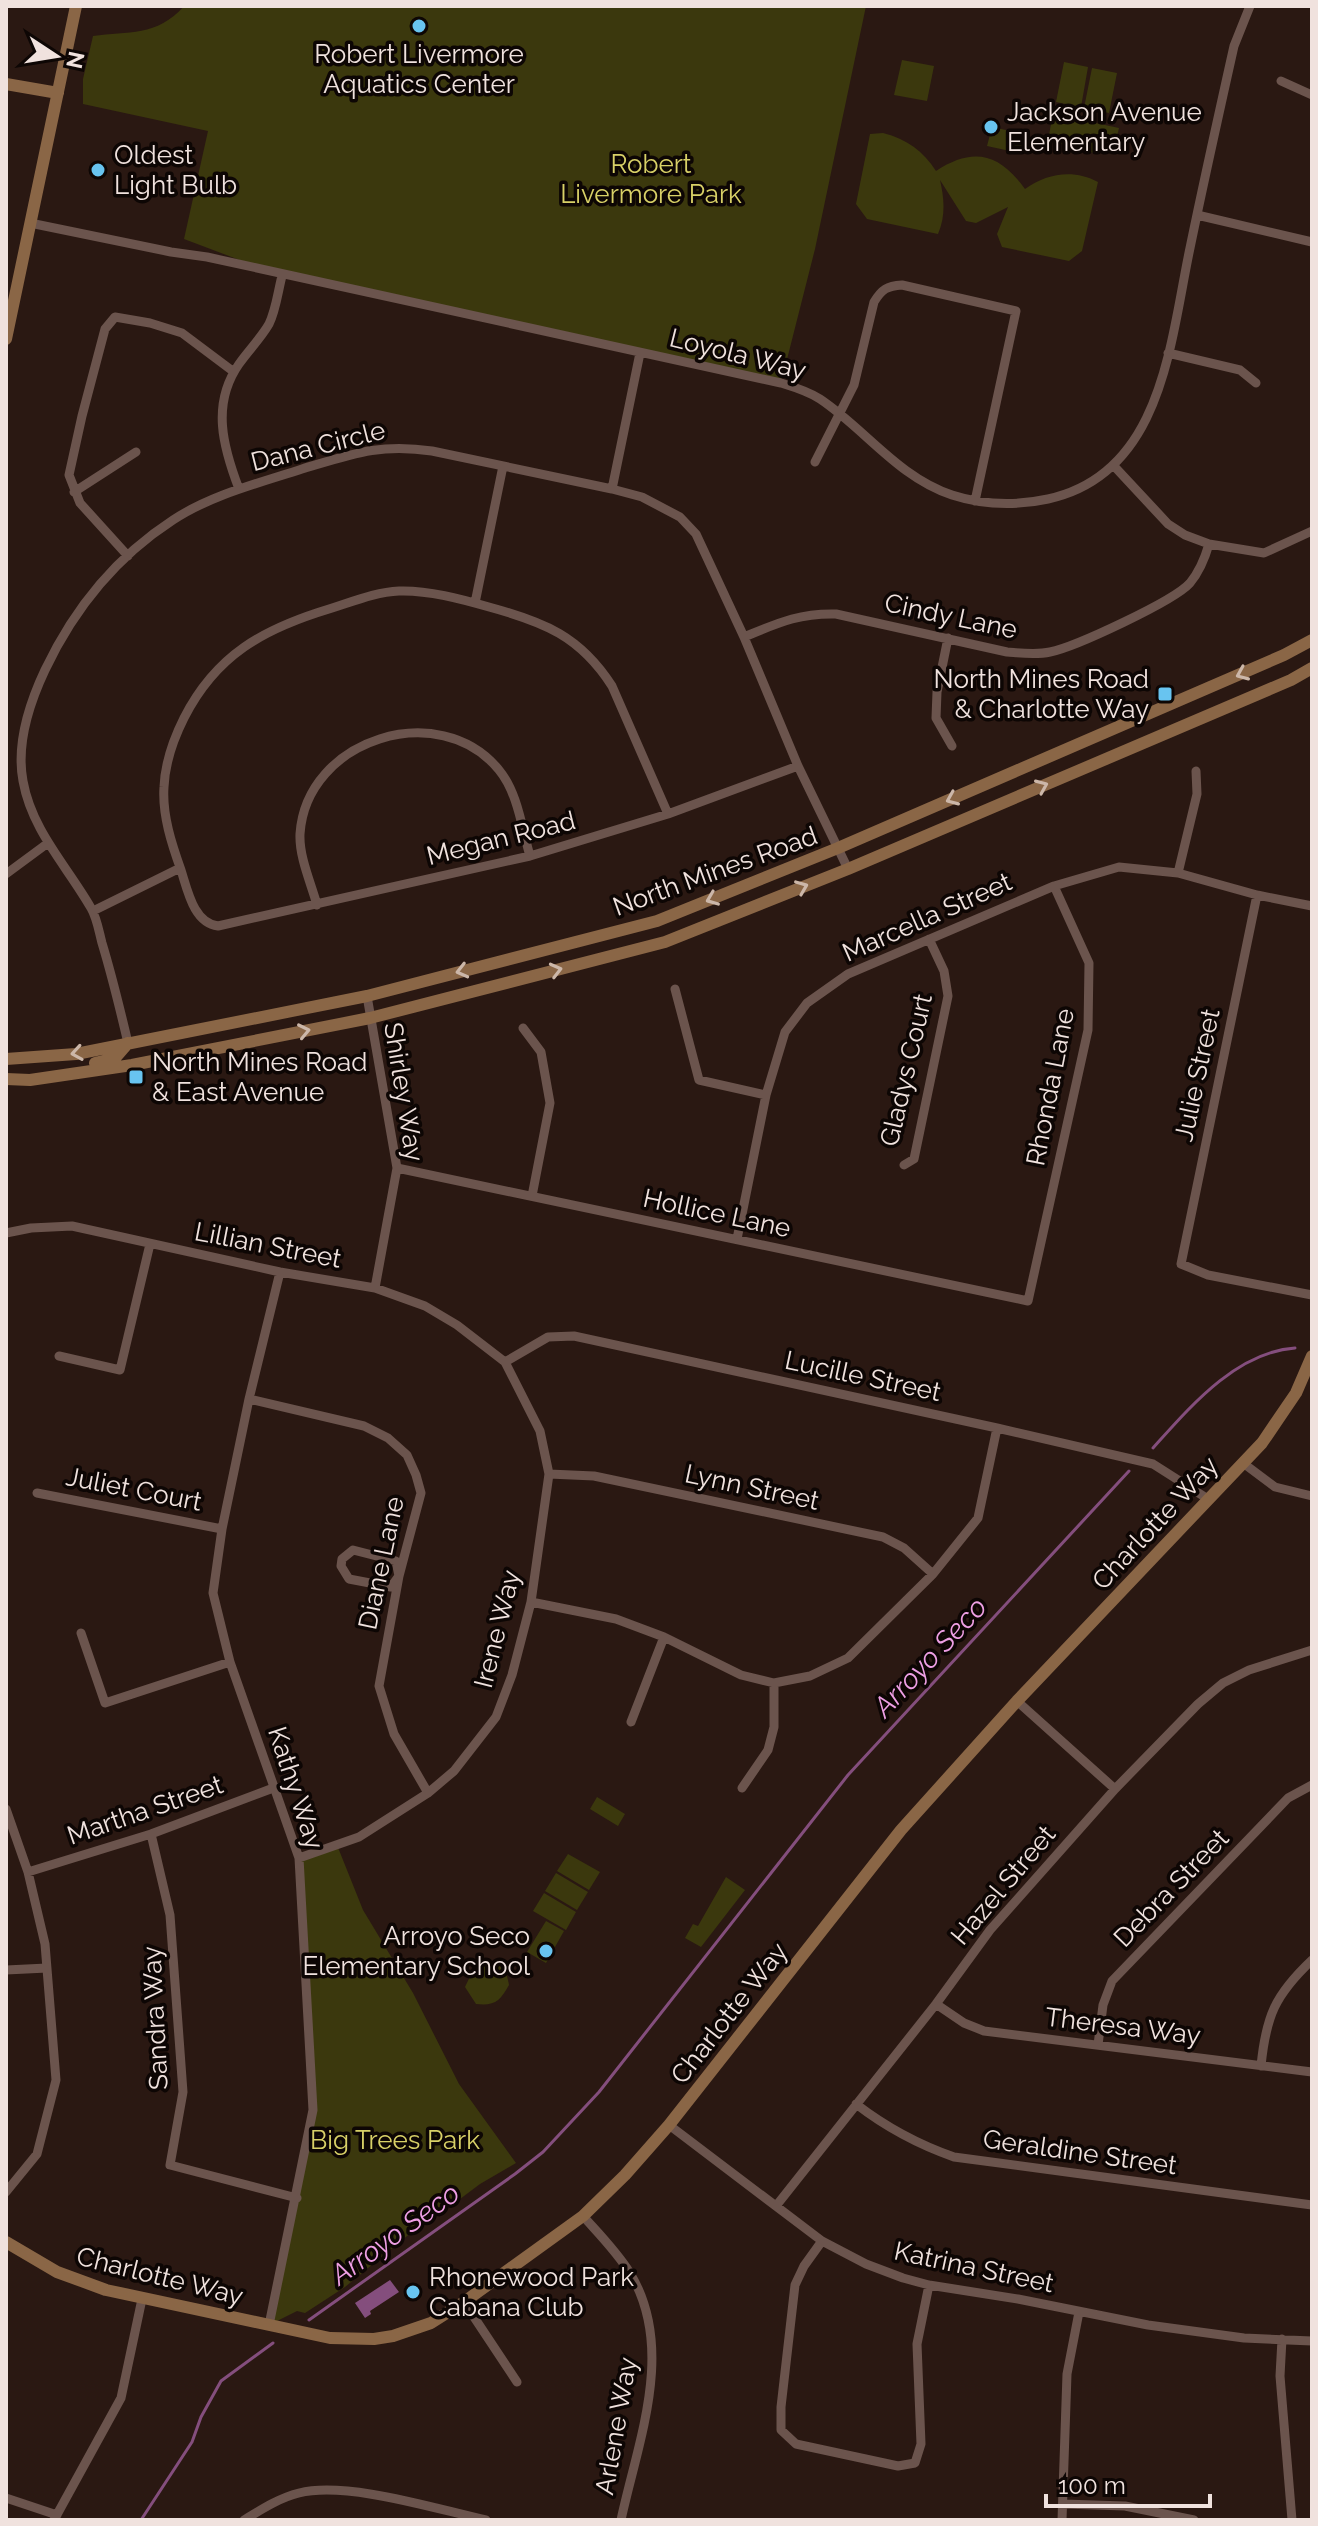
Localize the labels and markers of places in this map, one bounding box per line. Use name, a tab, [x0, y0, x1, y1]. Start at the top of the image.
marker: Robert Livermore Aquatics Center	[410, 17, 428, 35]
place label: Robert Livermore Aquatics Center	[314, 39, 524, 99]
place label: Jackson Avenue Elementary	[1007, 97, 1202, 157]
marker: Jackson Avenue Elementary	[982, 118, 1000, 136]
place label: Oldest Light Bulb	[114, 140, 237, 200]
marker: Oldest Light Bulb	[89, 161, 107, 179]
place label: North Mines Road & Charlotte Way	[934, 664, 1149, 724]
marker: North Mines Road & Charlotte Way	[1156, 685, 1174, 703]
place label: North Mines Road & East Avenue	[152, 1047, 367, 1107]
marker: North Mines Road & East Avenue	[127, 1068, 145, 1086]
place label: Arroyo Seco Elementary School	[302, 1921, 531, 1981]
marker: Arroyo Seco Elementary School	[537, 1942, 555, 1960]
place label: Rhonewood Park Cabana Club	[429, 2262, 634, 2322]
marker: Rhonewood Park Cabana Club	[404, 2283, 422, 2301]

